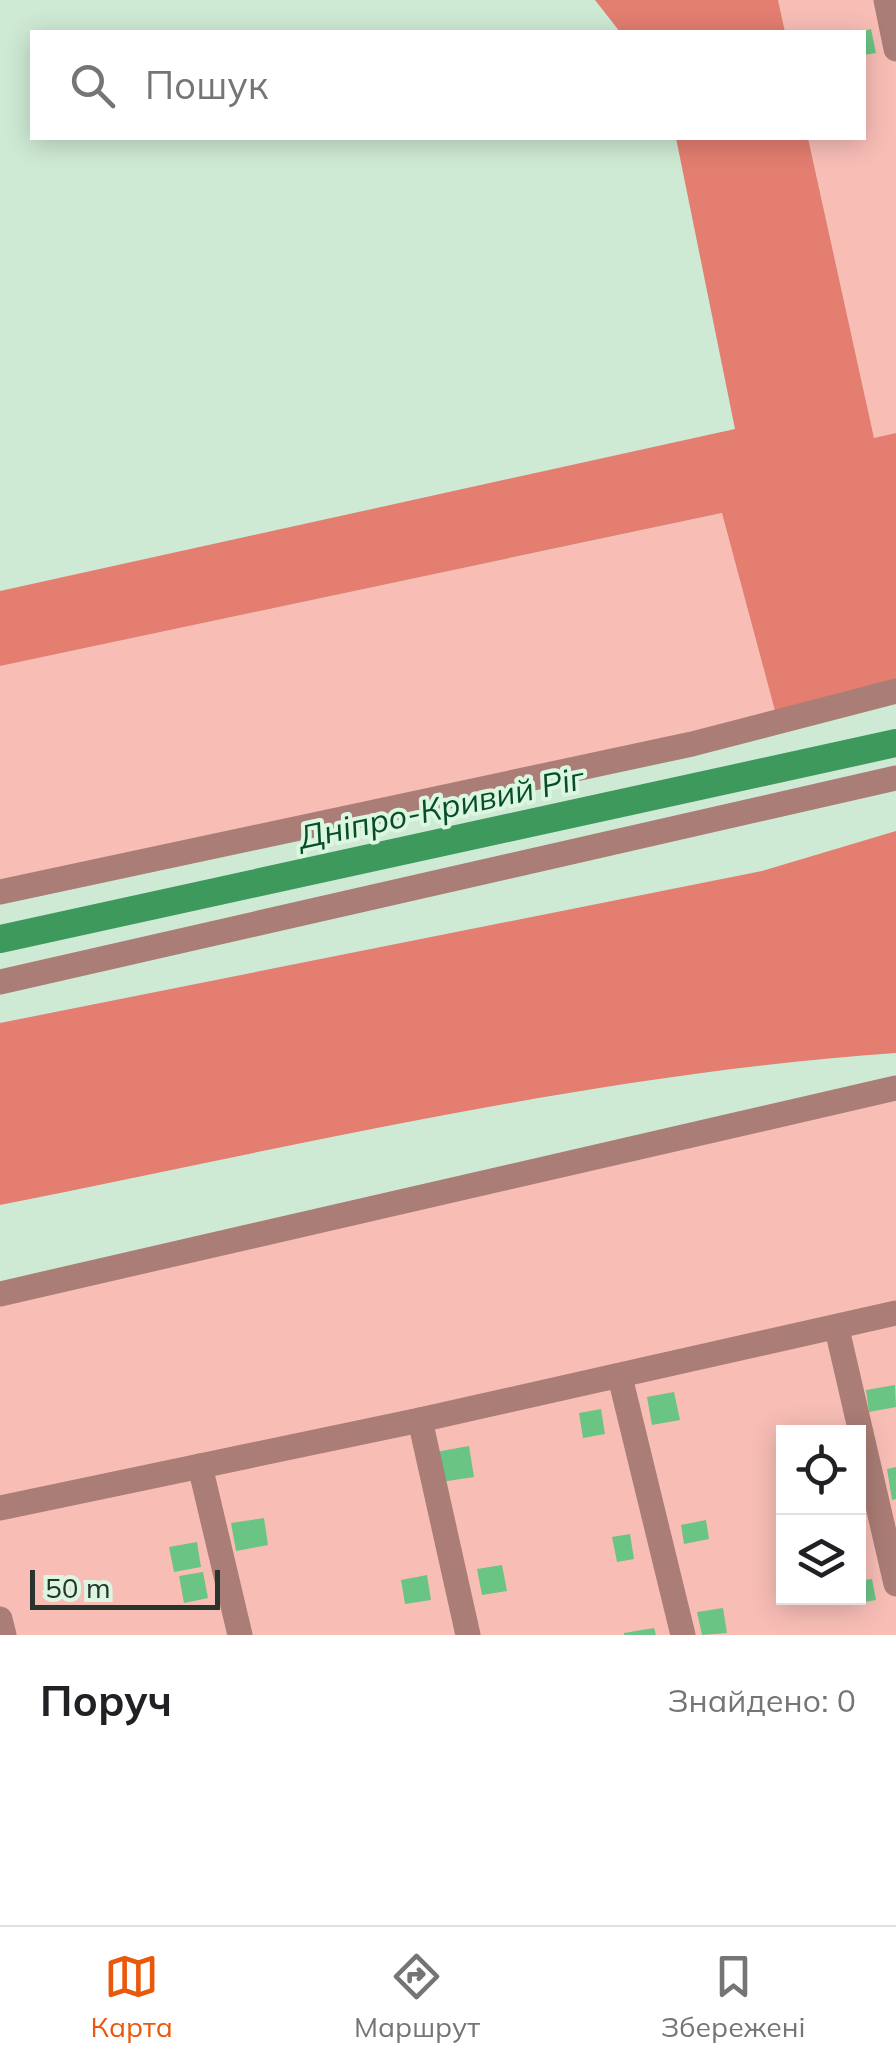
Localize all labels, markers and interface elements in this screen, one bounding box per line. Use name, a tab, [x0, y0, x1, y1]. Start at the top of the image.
search box	[30, 30, 866, 140]
icon: search	[65, 58, 120, 113]
text: Пошук	[145, 61, 268, 109]
water label: Дніпро-Кривий Ріг	[293, 757, 589, 857]
map controls	[776, 1425, 866, 1605]
button: locate	[776, 1425, 866, 1515]
button: layers	[776, 1515, 866, 1605]
scale bar	[30, 1565, 220, 1610]
text: 50 m	[45, 1570, 111, 1605]
text: Поруч	[40, 1674, 172, 1727]
text: Знайдено: 0	[668, 1680, 856, 1720]
tab: Карта	[91, 1949, 173, 2044]
tab: Маршрут	[354, 1949, 480, 2044]
tab: Збережені	[661, 1949, 805, 2044]

